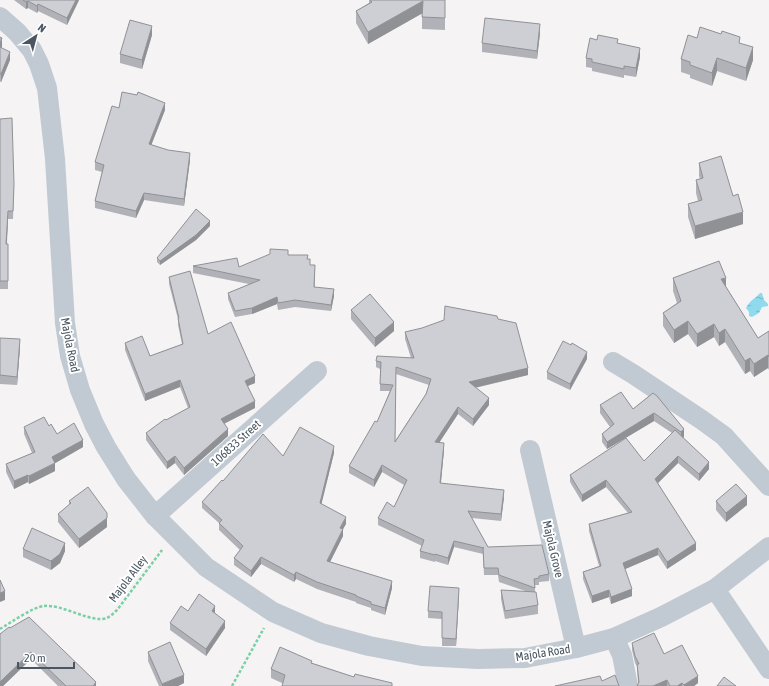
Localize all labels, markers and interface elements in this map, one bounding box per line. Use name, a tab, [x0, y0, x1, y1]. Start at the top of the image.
north arrow	[16, 16, 56, 56]
text: N	[36, 21, 48, 35]
street label: Majola Road	[58, 317, 82, 373]
street label: 106833 Street	[208, 417, 264, 469]
street label: Majola Grove	[540, 519, 566, 579]
street label: Majola Alley	[106, 553, 150, 605]
street label: Majola Road	[515, 642, 571, 664]
scale bar	[18, 644, 74, 670]
text: 20 m	[24, 651, 46, 665]

